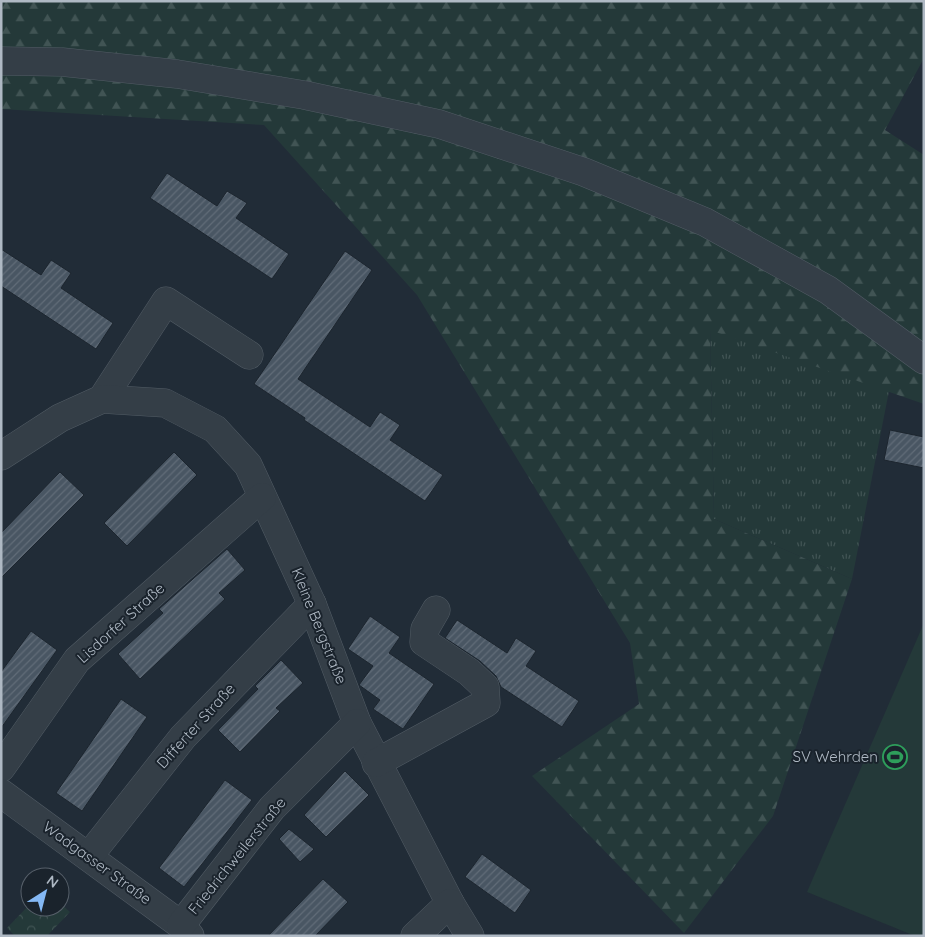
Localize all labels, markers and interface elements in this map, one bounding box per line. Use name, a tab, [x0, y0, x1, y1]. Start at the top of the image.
street label: Kleine Bergstraße	[287, 565, 351, 687]
street label: Lisdorfer Straße	[73, 578, 168, 667]
street label: Differter Straße	[152, 679, 239, 772]
sports icon: SV Wehrden	[882, 744, 908, 770]
place label: SV Wehrden	[793, 747, 878, 766]
street label: Friedrichweilerstraße	[184, 793, 290, 918]
street label: Wadgasser Straße	[39, 817, 155, 908]
north arrow	[20, 867, 70, 917]
text: N	[43, 871, 62, 892]

